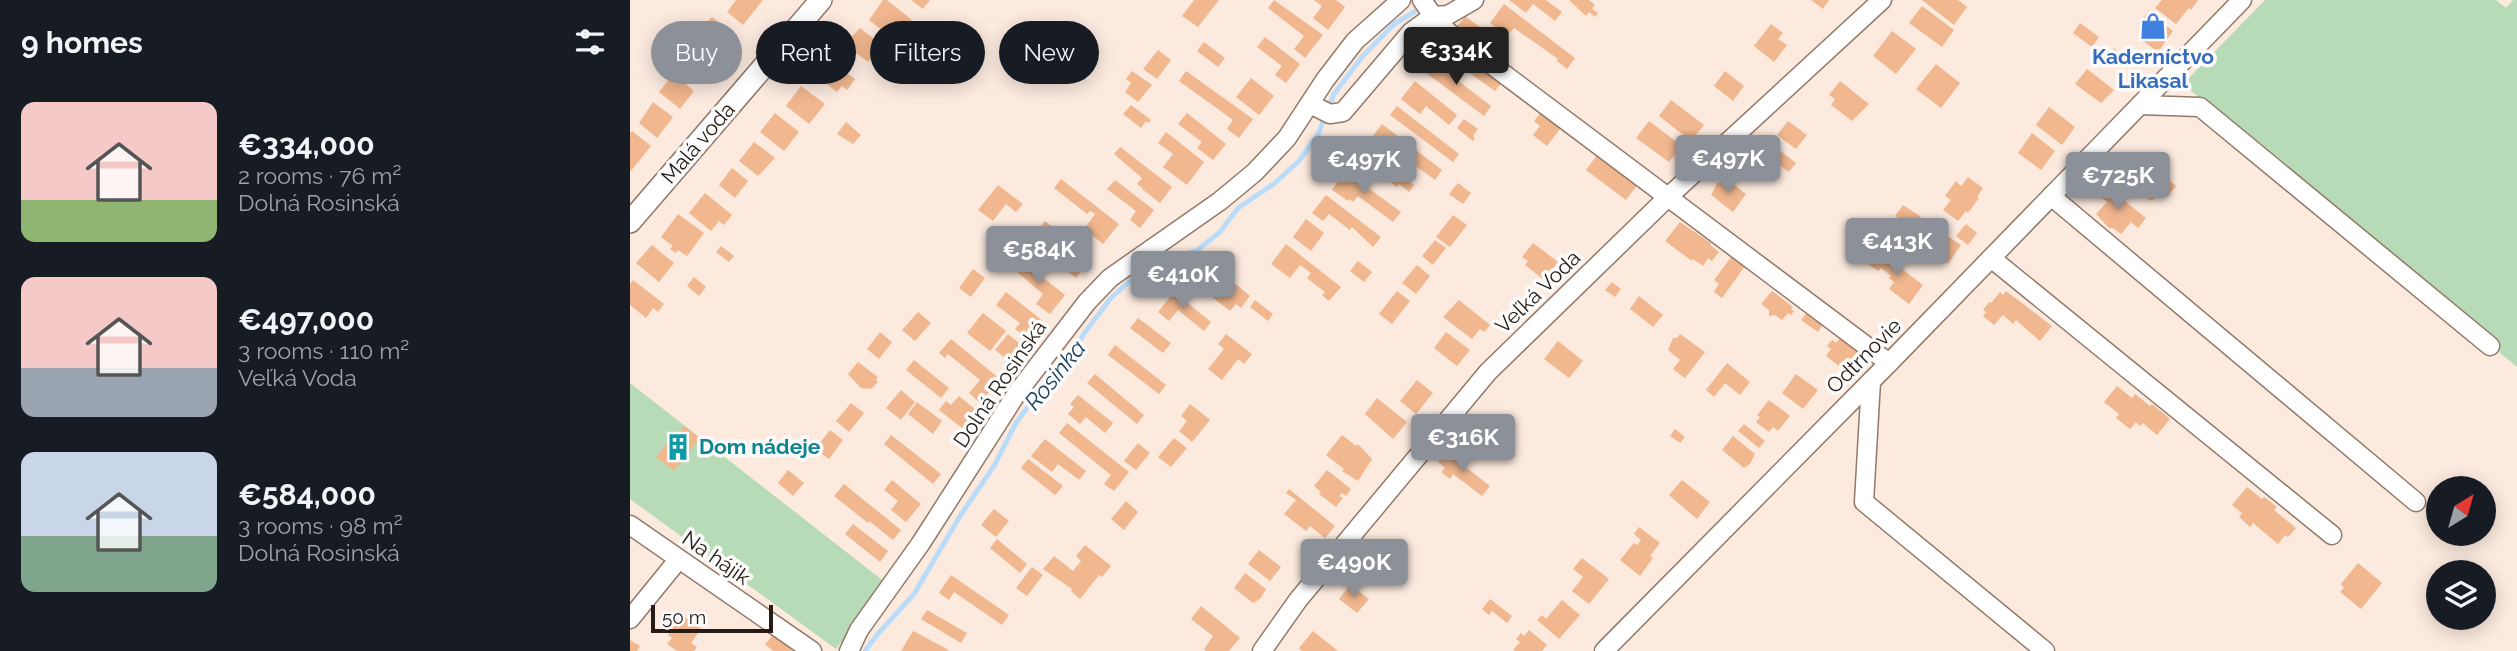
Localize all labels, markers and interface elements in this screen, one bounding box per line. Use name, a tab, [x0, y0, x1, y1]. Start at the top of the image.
shop icon: Kaderníctvo Likasal	[2138, 11, 2168, 41]
chip: Buy	[651, 21, 742, 84]
chip: Rent	[756, 21, 856, 84]
chip: Filters	[870, 21, 985, 84]
chip: New	[999, 21, 1099, 84]
icon: filters	[571, 23, 609, 61]
text: 9 homes	[21, 25, 143, 60]
pin: €334K	[1407, 28, 1505, 87]
text: €334K	[1420, 36, 1492, 63]
place label: Kaderníctvo Likasal	[2092, 44, 2214, 93]
street label: Malá voda	[656, 97, 740, 188]
text: €334,000	[238, 127, 375, 162]
icon: home	[77, 130, 161, 214]
pin: €497K	[1315, 136, 1413, 196]
pin: €497K	[1679, 136, 1777, 195]
text: €497K	[1691, 144, 1765, 171]
text: €497K	[1327, 145, 1401, 172]
pin: €725K	[2069, 152, 2167, 212]
text: €725K	[2082, 161, 2154, 188]
text: 2 rooms · 76 m²	[238, 162, 401, 189]
text: Dolná Rosinská	[238, 189, 400, 216]
pin: €413K	[1848, 218, 1946, 278]
pin: €584K	[990, 226, 1088, 286]
text: €413K	[1861, 227, 1933, 254]
text: €584K	[1002, 235, 1076, 262]
street label: Veľká Voda	[1490, 245, 1585, 338]
pin: €410K	[1134, 252, 1232, 311]
text: €410K	[1147, 260, 1219, 287]
text: €497,000	[238, 302, 374, 337]
icon: home	[77, 305, 161, 389]
street label: Odtrnovie	[1821, 313, 1906, 398]
street label: Dolná Rosinská	[948, 315, 1051, 452]
water label: Rosinka	[1018, 334, 1091, 415]
text: 3 rooms · 110 m²	[238, 337, 409, 364]
text: Veľká Voda	[238, 364, 357, 391]
pin: €316K	[1414, 414, 1512, 474]
text: €316K	[1427, 423, 1499, 450]
building icon: Dom nádeje	[663, 432, 693, 462]
place label: Dom nádeje	[699, 434, 821, 459]
north arrow	[2426, 476, 2496, 546]
map controls	[2426, 476, 2496, 630]
text: €584,000	[238, 477, 376, 512]
icon: home	[77, 480, 161, 564]
text: 3 rooms · 98 m²	[238, 512, 403, 539]
street label: Na hájik	[678, 525, 755, 590]
text: Dolná Rosinská	[238, 539, 400, 566]
pin: €490K	[1305, 540, 1403, 599]
text: €490K	[1317, 548, 1391, 575]
button: layers	[2426, 560, 2496, 630]
scale bar	[651, 602, 774, 634]
text: 50 m	[662, 606, 706, 628]

